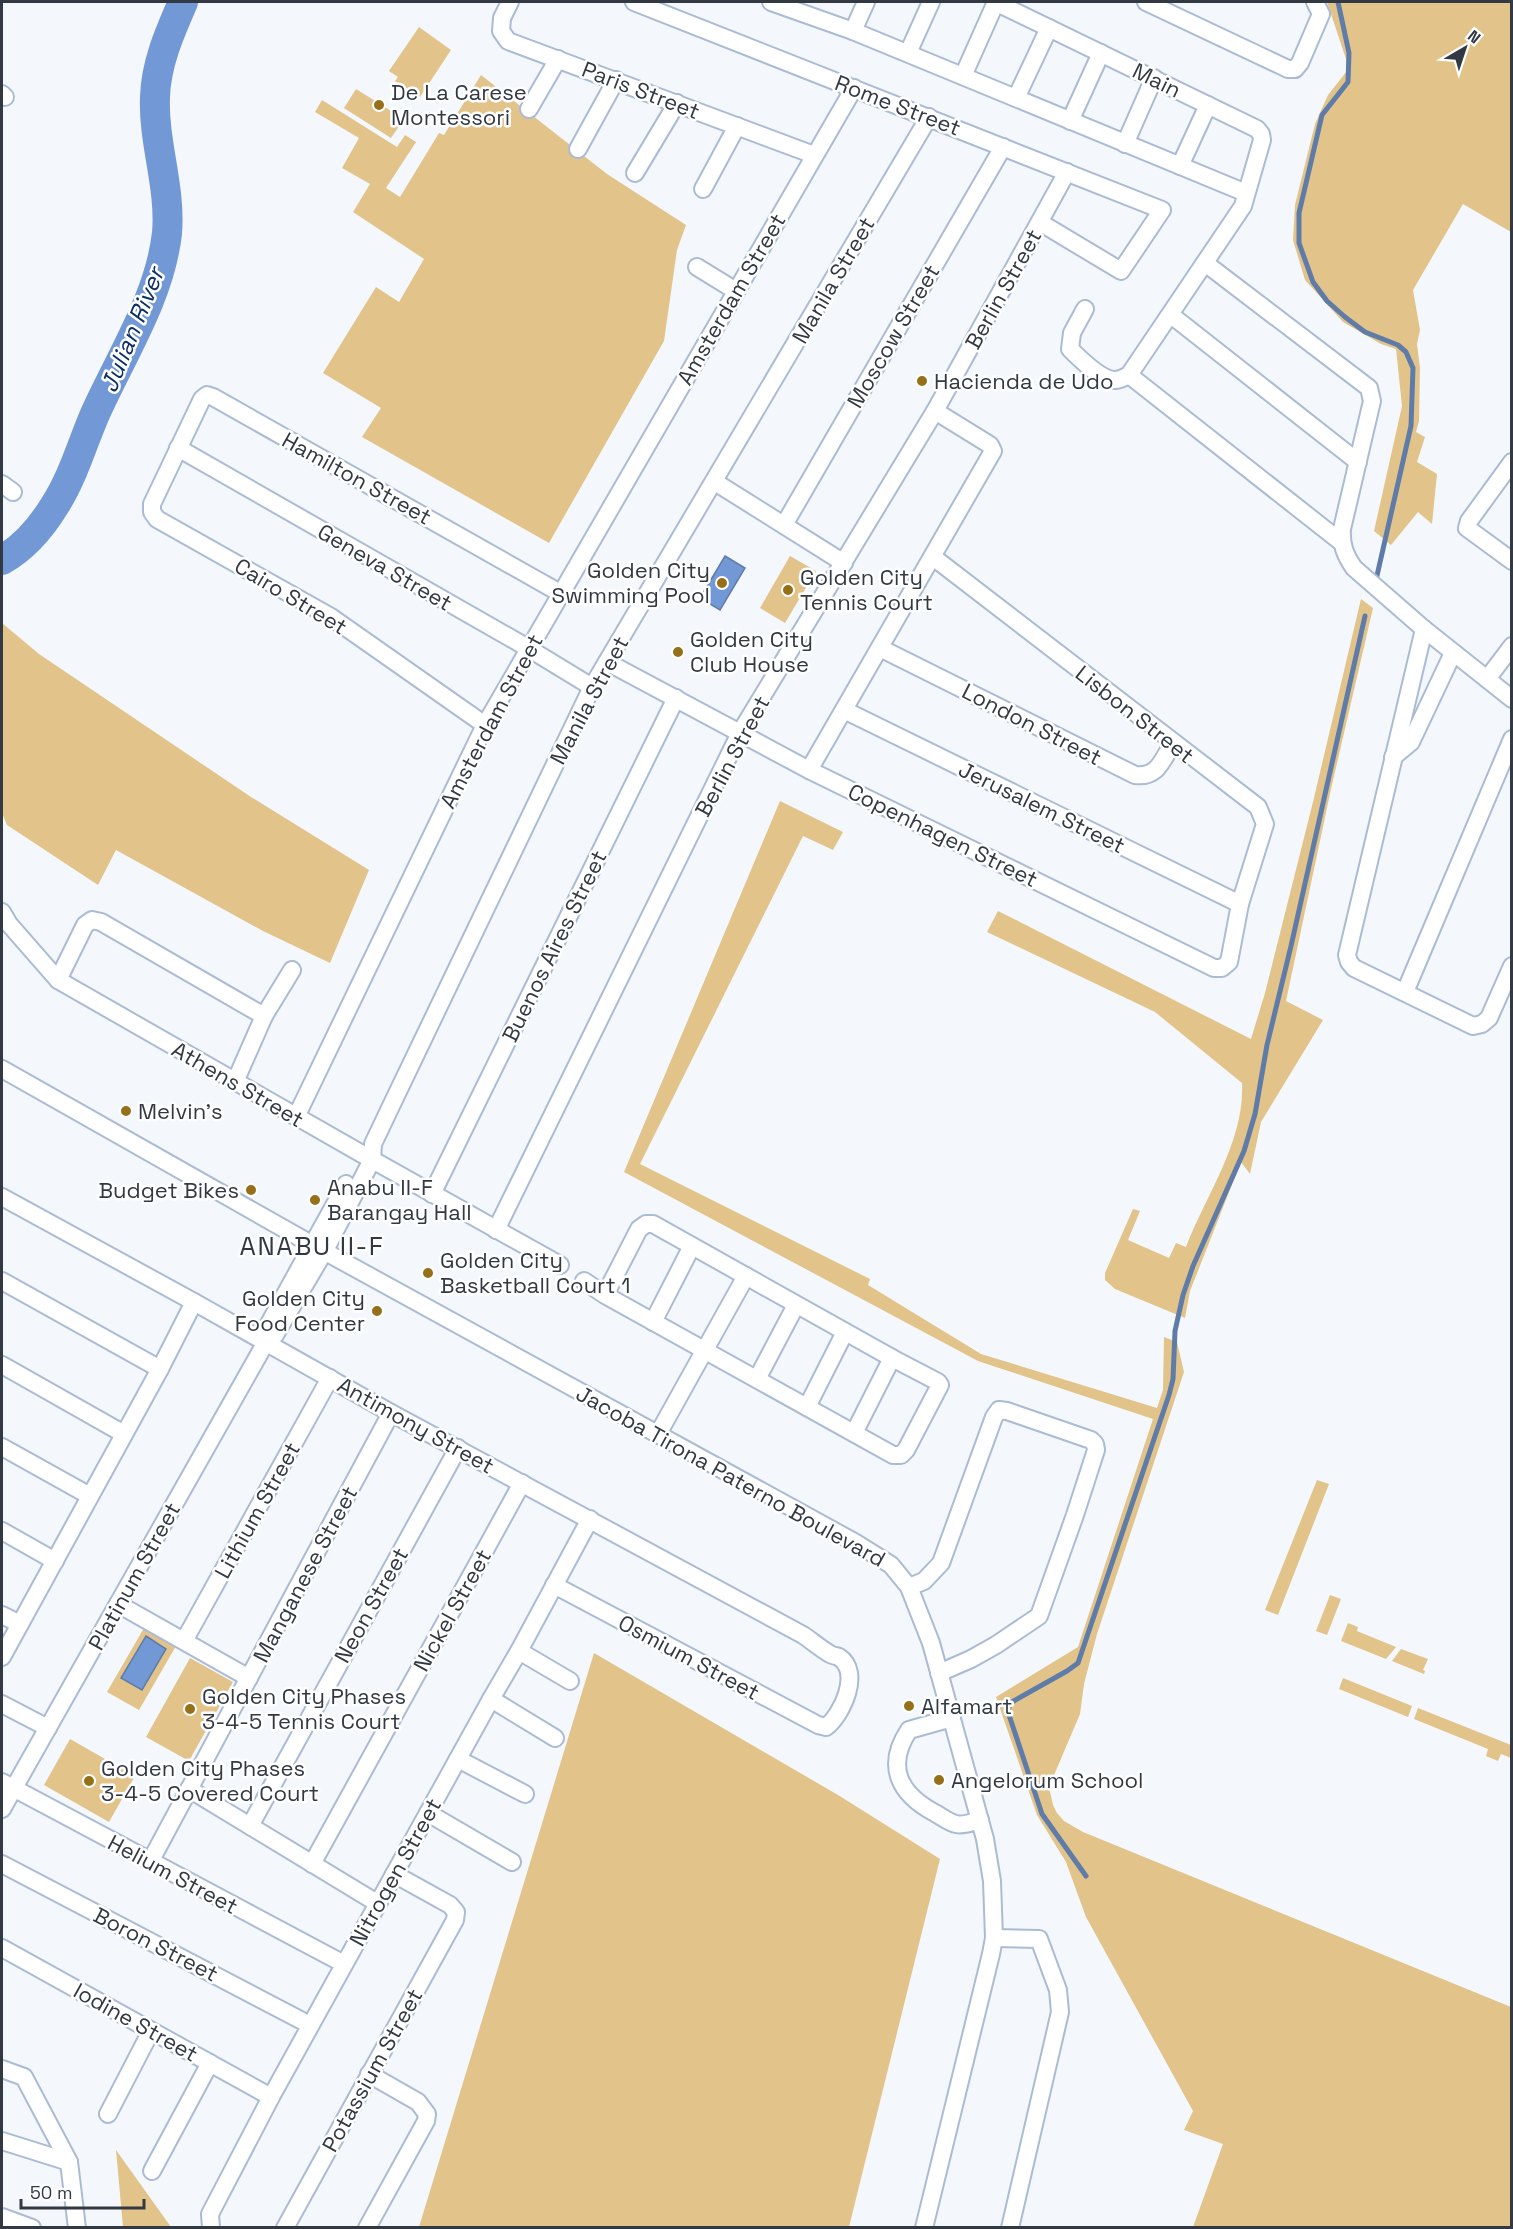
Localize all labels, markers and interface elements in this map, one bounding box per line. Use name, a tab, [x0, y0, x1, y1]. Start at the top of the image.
north arrow	[1435, 18, 1495, 78]
text: N	[1463, 25, 1485, 48]
street label: Paris Street	[578, 55, 704, 125]
street label: Main	[1128, 56, 1186, 104]
street label: Rome Street	[831, 68, 965, 142]
place label: De La Carese Montessori	[391, 78, 527, 131]
marker: De La Carese Montessori	[372, 98, 386, 112]
street label: Amsterdam Street	[671, 208, 791, 390]
street label: Manila Street	[786, 212, 880, 348]
street label: Berlin Street	[959, 224, 1047, 354]
street label: Moscow Street	[841, 259, 945, 413]
water label: Julian River	[93, 260, 172, 397]
place label: Hacienda de Udo	[934, 367, 1114, 395]
marker: Hacienda de Udo	[915, 374, 929, 388]
street label: Hamilton Street	[277, 425, 437, 531]
street label: Geneva Street	[313, 517, 457, 617]
street label: Cairo Street	[230, 551, 352, 641]
place label: Golden City Swimming Pool	[552, 556, 710, 609]
place label: Golden City Tennis Court	[800, 563, 933, 616]
marker: Golden City Swimming Pool	[715, 576, 729, 590]
marker: Golden City Tennis Court	[781, 583, 795, 597]
place label: Golden City Club House	[690, 625, 813, 678]
street label: Amsterdam Street	[433, 629, 549, 813]
street label: Manila Street	[543, 631, 635, 769]
marker: Golden City Club House	[671, 645, 685, 659]
street label: Lisbon Street	[1070, 659, 1200, 769]
street label: London Street	[957, 677, 1107, 771]
street label: Berlin Street	[688, 691, 776, 821]
street label: Jerusalem Street	[954, 755, 1130, 859]
street label: Copenhagen Street	[843, 777, 1043, 893]
street label: Buenos Aires Street	[495, 846, 613, 1046]
street label: Athens Street	[167, 1035, 309, 1133]
place label: Melvin's	[138, 1097, 223, 1125]
marker: Melvin's	[119, 1104, 133, 1118]
place label: Anabu II-F Barangay Hall	[327, 1173, 472, 1226]
place label: Budget Bikes	[99, 1176, 239, 1204]
marker: Budget Bikes	[244, 1183, 258, 1197]
marker: Anabu II-F Barangay Hall	[308, 1193, 322, 1207]
district label: ANABU II-F	[240, 1229, 384, 1263]
place label: Golden City Basketball Court 1	[440, 1246, 630, 1299]
marker: Golden City Basketball Court 1	[421, 1266, 435, 1280]
place label: Golden City Food Center	[235, 1284, 365, 1337]
marker: Golden City Food Center	[370, 1304, 384, 1318]
street label: Antimony Street	[333, 1370, 499, 1480]
street label: Jacoba Tirona Paterno Boulevard	[571, 1379, 891, 1573]
street label: Lithium Street	[208, 1437, 306, 1583]
street label: Manganese Street	[247, 1481, 363, 1667]
street label: Platinum Street	[82, 1497, 186, 1655]
street label: Neon Street	[328, 1542, 414, 1668]
street label: Nickel Street	[407, 1544, 497, 1676]
street label: Osmium Street	[614, 1608, 764, 1706]
place label: Golden City Phases 3-4-5 Tennis Court	[202, 1682, 406, 1735]
place label: Alfamart	[921, 1692, 1012, 1720]
marker: Alfamart	[902, 1699, 916, 1713]
marker: Golden City Phases 3-4-5 Tennis Court	[183, 1702, 197, 1716]
place label: Golden City Phases 3-4-5 Covered Court	[101, 1754, 319, 1807]
place label: Angelorum School	[951, 1766, 1144, 1794]
marker: Angelorum School	[932, 1773, 946, 1787]
marker: Golden City Phases 3-4-5 Covered Court	[82, 1774, 96, 1788]
street label: Nitrogen Street	[343, 1793, 447, 1951]
street label: Helium Street	[103, 1828, 243, 1920]
street label: Boron Street	[89, 1901, 223, 1987]
street label: Iodine Street	[69, 1976, 203, 2068]
street label: Potassium Street	[316, 1983, 428, 2157]
scale bar	[21, 2172, 144, 2210]
text: 50 m	[30, 2181, 72, 2204]

